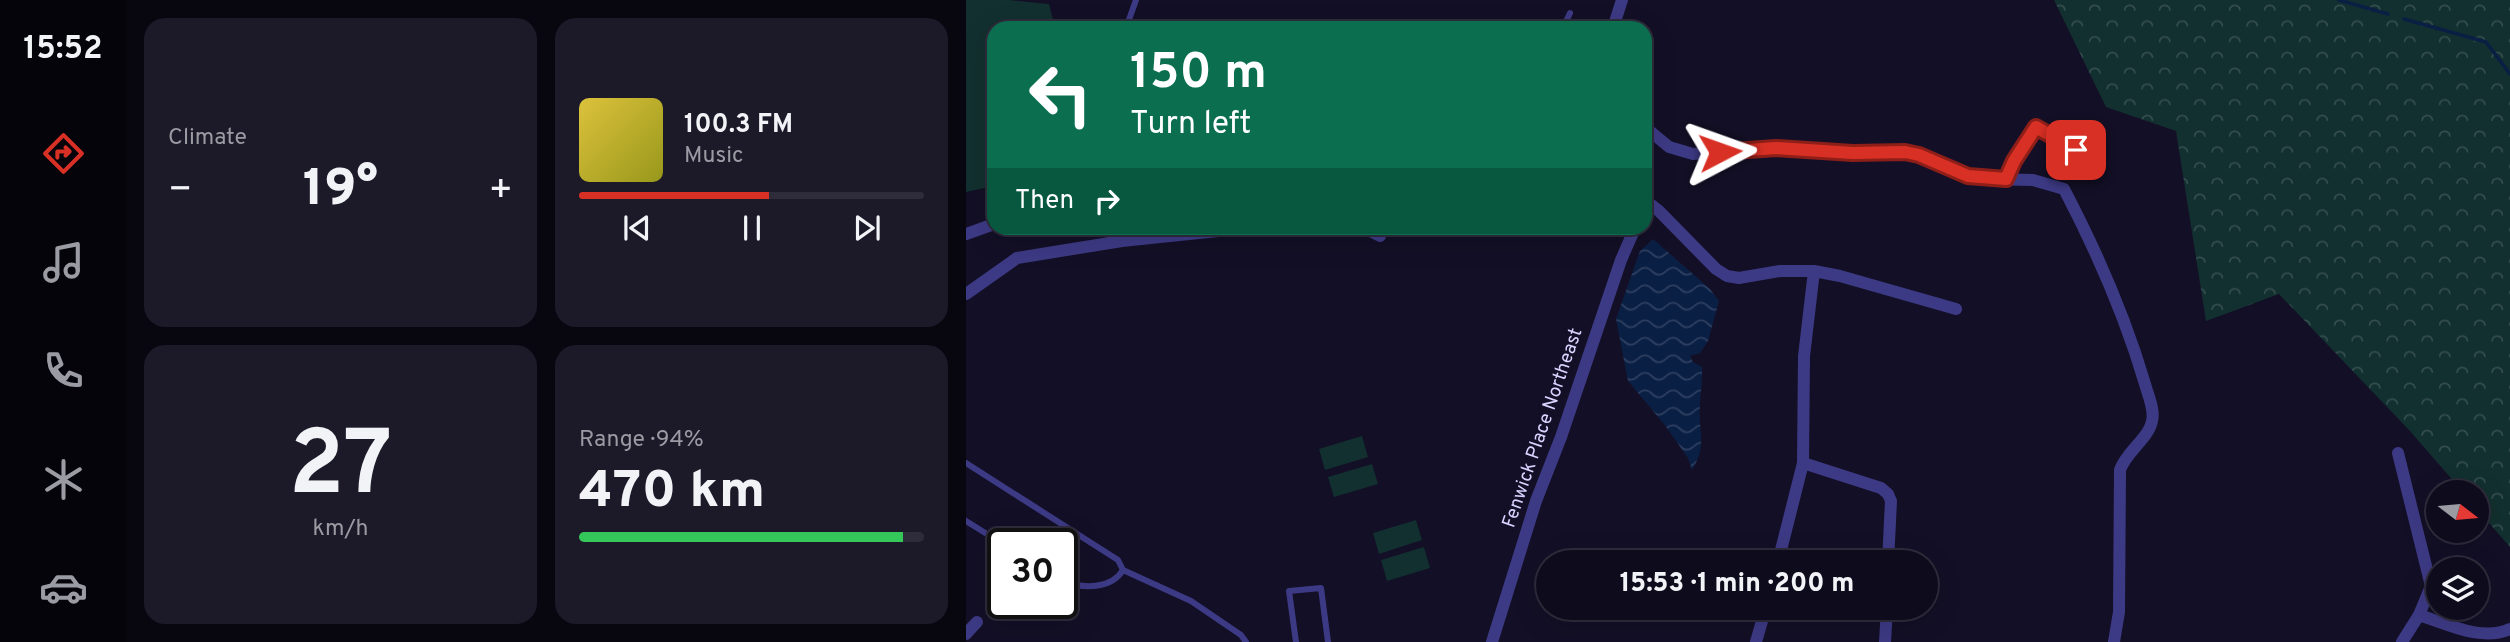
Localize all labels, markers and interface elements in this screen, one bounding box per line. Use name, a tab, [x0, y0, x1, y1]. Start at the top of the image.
text: 15:52	[23, 30, 103, 70]
text: 150 m	[1130, 44, 1267, 106]
icon: left	[1015, 49, 1106, 140]
text: Turn left	[1130, 105, 1251, 145]
text: 100.3 FM	[684, 109, 793, 142]
position arrow	[1683, 115, 1757, 189]
pin	[2046, 120, 2106, 180]
text: Climate	[168, 124, 247, 153]
icon: directions	[39, 129, 88, 178]
icon: arrive	[2057, 131, 2095, 169]
text: Music	[684, 142, 744, 171]
text: 19°	[303, 158, 378, 224]
text: −	[168, 167, 193, 216]
text: +	[488, 167, 513, 216]
icon: right	[1088, 182, 1126, 220]
text: Then	[1015, 185, 1074, 218]
icon: previous	[618, 209, 656, 247]
icon: pause	[733, 209, 771, 247]
icon: next	[848, 209, 886, 247]
icon: music	[39, 238, 88, 287]
street label: Fenwick Place Northeast	[1498, 325, 1588, 531]
icon: phone	[39, 346, 88, 395]
text: 27	[289, 412, 392, 527]
text: Range · 94%	[579, 426, 704, 455]
icon: climate	[39, 455, 88, 504]
text: 470 km	[579, 460, 765, 526]
north arrow	[2426, 480, 2488, 542]
map controls	[2426, 480, 2489, 620]
text: km/h	[313, 515, 368, 544]
speed limit sign: 30	[987, 528, 1078, 619]
button: layers	[2426, 557, 2489, 620]
icon: car	[39, 563, 88, 612]
text: 15:53 · 1 min · 200 m	[1620, 568, 1854, 601]

